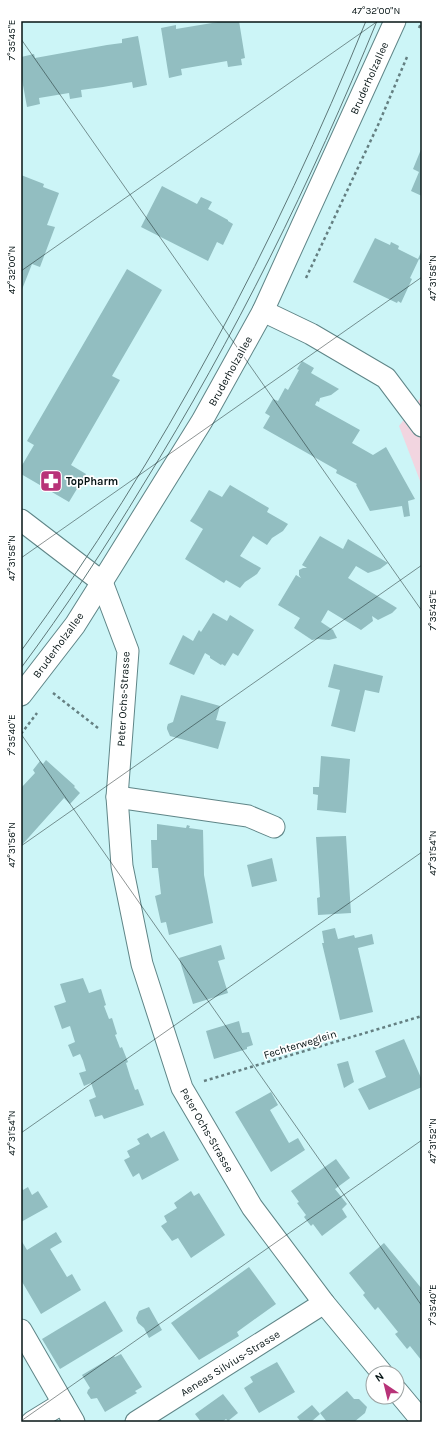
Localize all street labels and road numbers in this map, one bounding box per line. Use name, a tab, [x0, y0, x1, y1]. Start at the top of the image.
street label: Bruderholzallee	[348, 40, 391, 117]
street label: Bruderholzallee	[206, 334, 255, 409]
street label: Bruderholzallee	[30, 610, 87, 681]
street label: Peter Ochs-Strasse	[115, 651, 132, 747]
street label: Fechterweglein	[262, 1027, 338, 1062]
street label: Peter Ochs-Strasse	[177, 1086, 236, 1175]
street label: Aeneas Silvius-Strasse	[178, 1327, 283, 1399]

